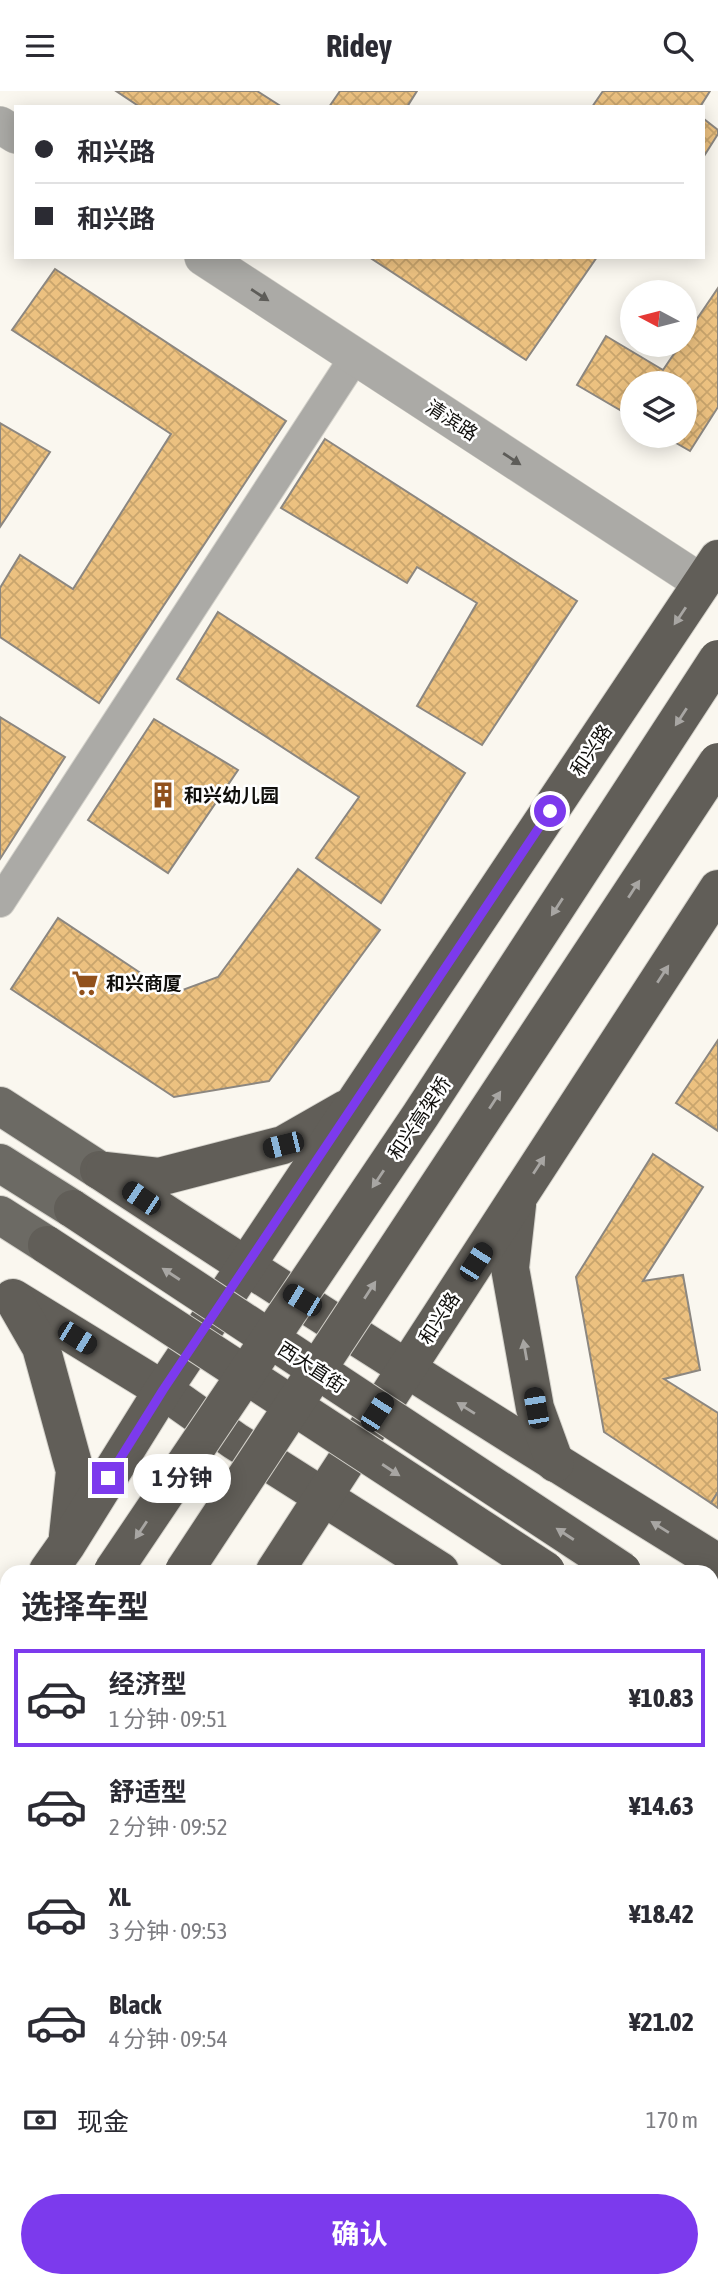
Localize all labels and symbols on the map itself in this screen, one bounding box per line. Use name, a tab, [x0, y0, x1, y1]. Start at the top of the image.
north arrow	[620, 280, 696, 357]
one-way arrow	[250, 288, 269, 301]
street label: 清滨路	[422, 395, 482, 445]
one-way arrow	[503, 452, 521, 466]
one-way arrow	[673, 607, 687, 625]
one-way arrow	[674, 707, 687, 726]
street label: 和兴路	[566, 720, 616, 780]
building icon: 和兴幼儿园	[148, 780, 178, 810]
place label: 和兴幼儿园	[184, 784, 279, 806]
route start	[534, 795, 566, 827]
one-way arrow	[627, 880, 640, 899]
one-way arrow	[550, 897, 563, 917]
one-way arrow	[656, 964, 669, 984]
supermarket icon: 和兴商厦	[70, 968, 100, 998]
place label: 和兴商厦	[106, 972, 182, 994]
street label: 和兴高架桥	[383, 1072, 455, 1164]
one-way arrow	[488, 1090, 501, 1109]
car	[261, 1130, 306, 1160]
one-way arrow	[533, 1155, 546, 1175]
one-way arrow	[371, 1170, 385, 1188]
car	[118, 1178, 165, 1218]
car	[456, 1239, 497, 1285]
one-way arrow	[161, 1267, 181, 1280]
car	[279, 1280, 326, 1320]
one-way arrow	[363, 1280, 376, 1299]
street label: 和兴路	[414, 1288, 464, 1348]
car	[54, 1318, 101, 1358]
street label: 西大直街	[274, 1337, 350, 1397]
one-way arrow	[519, 1338, 530, 1360]
car	[523, 1385, 550, 1431]
car	[357, 1389, 398, 1435]
one-way arrow	[457, 1401, 476, 1414]
callout: 1 分钟	[132, 1453, 230, 1503]
route end	[92, 1462, 124, 1494]
one-way arrow	[382, 1463, 400, 1477]
one-way arrow	[135, 1521, 148, 1540]
one-way arrow	[650, 1521, 669, 1534]
one-way arrow	[556, 1528, 575, 1541]

